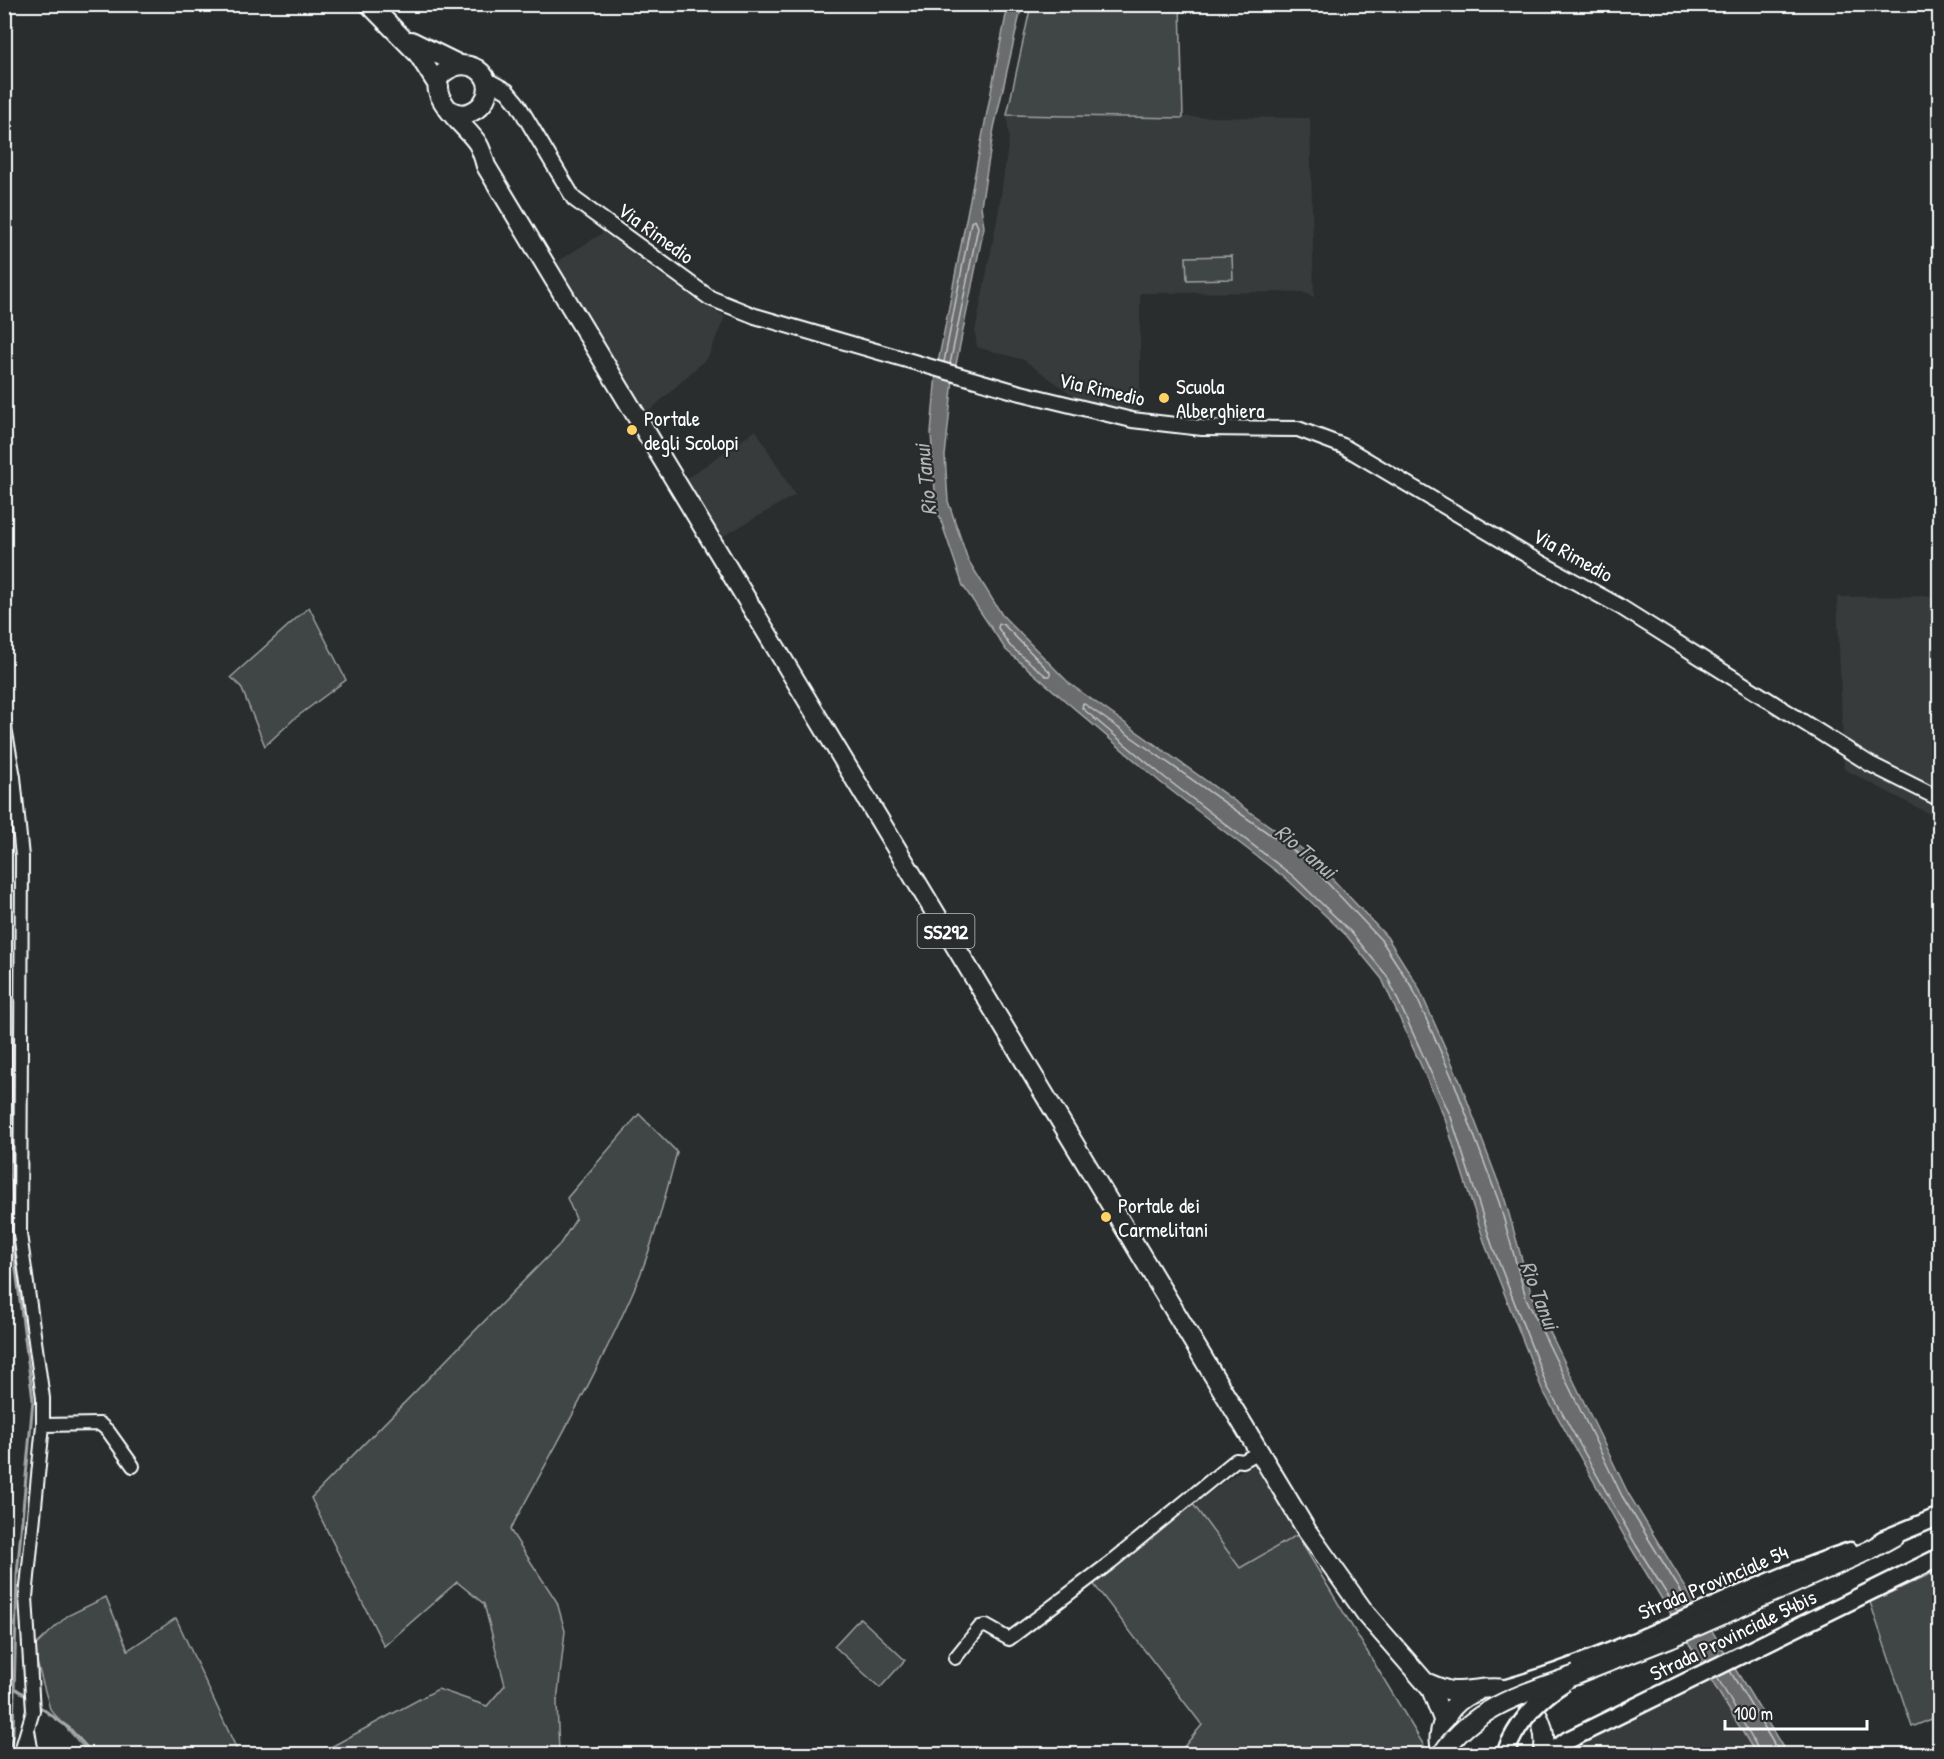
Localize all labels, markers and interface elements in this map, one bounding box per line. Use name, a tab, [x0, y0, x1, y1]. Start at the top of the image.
street label: Via Rimedio	[612, 195, 700, 271]
street label: Via Rimedio	[1056, 365, 1148, 413]
place label: Scuola Alberghiera	[1176, 372, 1264, 425]
marker: Scuola Alberghiera	[1157, 391, 1171, 405]
place label: Portale degli Scolopi	[644, 404, 739, 457]
marker: Portale degli Scolopi	[625, 423, 639, 437]
water label: Rio Tanui	[906, 441, 944, 517]
street label: Via Rimedio	[1528, 521, 1618, 589]
water label: Rio Tanui	[1269, 817, 1345, 887]
road number: SS292	[918, 914, 974, 948]
place label: Portale dei Carmelitani	[1118, 1191, 1208, 1244]
marker: Portale dei Carmelitani	[1099, 1210, 1113, 1224]
water label: Rio Tanui	[1513, 1256, 1568, 1336]
street label: Strada Provinciale 54	[1634, 1537, 1793, 1627]
street label: Strada Provinciale 54bis	[1645, 1582, 1821, 1688]
scale bar	[1725, 1693, 1868, 1731]
text: 100 m	[1734, 1701, 1773, 1726]

